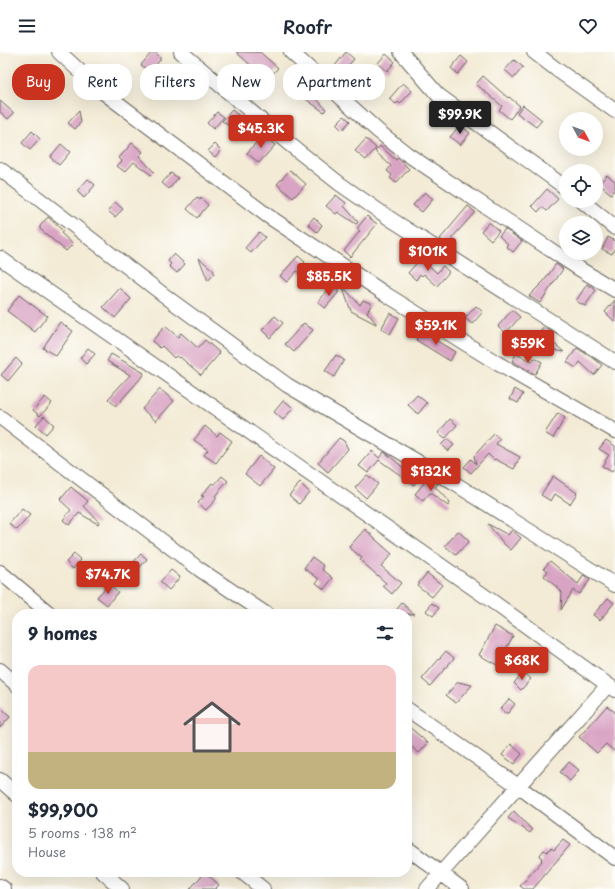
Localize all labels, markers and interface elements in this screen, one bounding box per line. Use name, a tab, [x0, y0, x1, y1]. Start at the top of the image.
text: Roofr	[283, 13, 332, 40]
icon: menu	[16, 15, 38, 37]
icon: heart	[577, 15, 599, 37]
chip: Buy	[12, 64, 65, 100]
chip: Rent	[73, 64, 132, 100]
chip: Filters	[140, 64, 209, 100]
chip: New	[217, 64, 275, 100]
chip: Apartment	[283, 64, 385, 100]
pin: $99.9K	[427, 101, 493, 135]
text: $99.9K	[438, 104, 482, 123]
north arrow	[559, 112, 603, 156]
map controls	[559, 112, 603, 260]
pin: $45.3K	[228, 115, 294, 149]
text: $45.3K	[238, 118, 284, 137]
button: locate	[559, 164, 603, 208]
button: layers	[559, 216, 603, 260]
pin: $101K	[400, 238, 456, 272]
text: $101K	[408, 241, 448, 260]
pin: $85.5K	[296, 263, 362, 297]
text: $85.5K	[306, 266, 352, 285]
pin: $59.1K	[403, 312, 469, 346]
text: $59.1K	[415, 315, 457, 334]
pin: $59K	[504, 330, 552, 364]
text: $59K	[511, 333, 545, 352]
pin: $132K	[403, 458, 459, 492]
text: $132K	[410, 461, 452, 480]
pin: $74.7K	[75, 561, 141, 595]
text: $74.7K	[86, 564, 130, 583]
text: 9 homes	[28, 620, 97, 646]
icon: filters	[374, 622, 396, 644]
pin: $68K	[498, 647, 546, 681]
text: $68K	[504, 650, 540, 669]
icon: home	[176, 691, 248, 763]
text: $99,900	[28, 797, 98, 823]
text: 5 rooms · 138 m²	[28, 823, 137, 842]
text: House	[28, 842, 66, 861]

